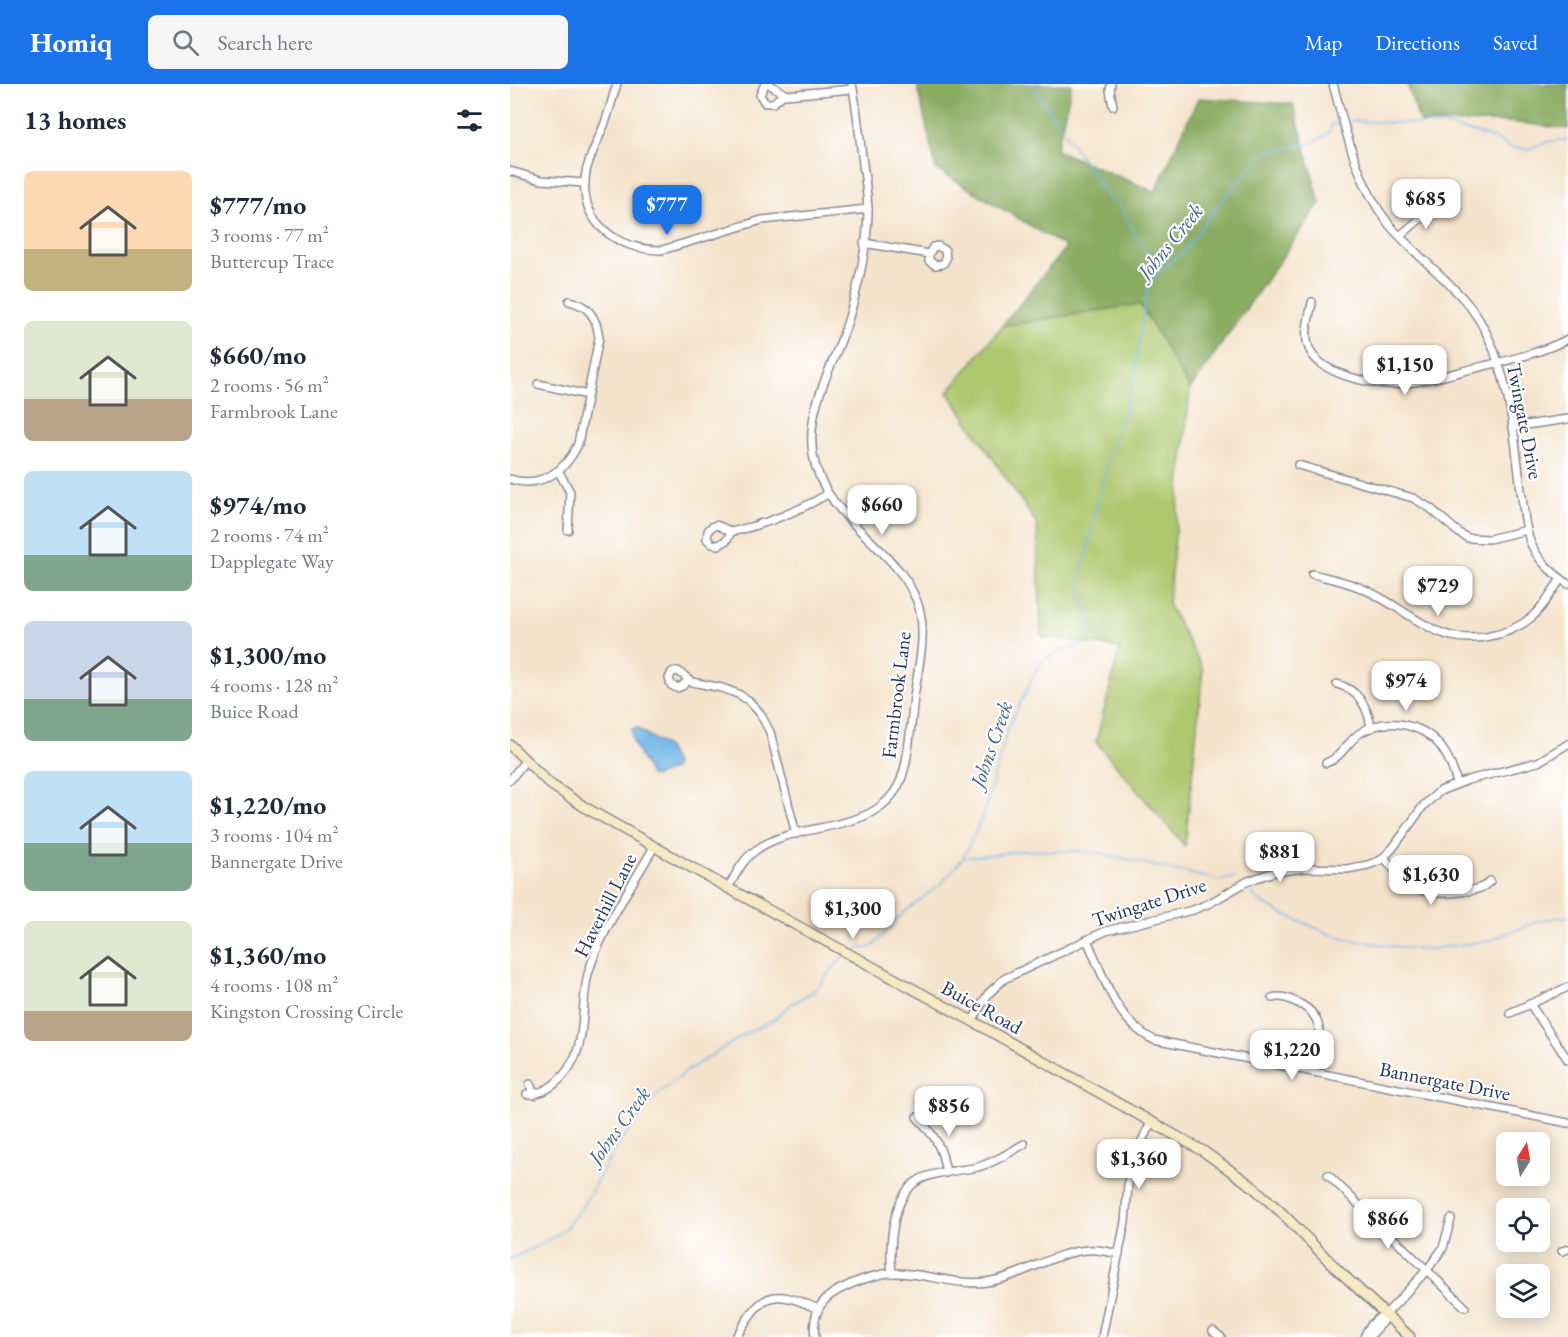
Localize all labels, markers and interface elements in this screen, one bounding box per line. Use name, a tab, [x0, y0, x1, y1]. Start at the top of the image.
search box	[148, 15, 568, 69]
text: Homiq	[30, 24, 112, 60]
icon: search	[169, 26, 202, 59]
text: Search here	[217, 28, 313, 57]
text: Map	[1305, 29, 1342, 56]
text: Directions	[1375, 29, 1460, 56]
text: Saved	[1493, 29, 1538, 56]
text: 13 homes	[24, 103, 126, 137]
icon: filters	[453, 104, 486, 137]
pin: $685	[1390, 179, 1462, 230]
pin: $777	[631, 185, 703, 236]
text: $685	[1406, 185, 1446, 211]
text: $777/mo	[210, 188, 306, 222]
text: $777	[647, 191, 687, 217]
icon: home	[72, 195, 144, 267]
water label: Johns Creek	[1129, 197, 1209, 287]
text: 3 rooms · 77 m²	[210, 222, 329, 248]
text: Buttercup Trace	[210, 248, 334, 274]
text: $660/mo	[210, 338, 306, 372]
icon: home	[72, 345, 144, 417]
pin: $1,150	[1356, 345, 1454, 396]
text: $1,150	[1377, 351, 1433, 377]
street label: Twingate Drive	[1501, 361, 1549, 482]
text: 2 rooms · 56 m²	[210, 372, 329, 398]
text: Farmbrook Lane	[210, 398, 338, 424]
pin: $660	[846, 485, 918, 536]
text: $974/mo	[210, 488, 306, 522]
text: $660	[862, 491, 902, 517]
icon: home	[72, 495, 144, 567]
text: 2 rooms · 74 m²	[210, 522, 329, 548]
text: Dapplegate Way	[210, 548, 334, 574]
pin: $729	[1402, 566, 1474, 617]
text: $729	[1418, 572, 1458, 598]
street label: Farmbrook Lane	[875, 630, 917, 760]
text: $1,300/mo	[210, 638, 326, 672]
icon: home	[72, 645, 144, 717]
pin: $974	[1370, 661, 1442, 712]
text: $974	[1386, 667, 1426, 693]
text: 4 rooms · 128 m²	[210, 672, 338, 698]
water label: Johns Creek	[962, 697, 1018, 795]
text: Buice Road	[210, 698, 299, 724]
text: $1,220/mo	[210, 788, 326, 822]
icon: home	[72, 795, 144, 867]
text: 3 rooms · 104 m²	[210, 822, 338, 848]
pin: $881	[1244, 832, 1316, 883]
text: $881	[1260, 838, 1300, 864]
text: Bannergate Drive	[210, 848, 343, 874]
street label: Haverhill Lane	[568, 848, 642, 961]
pin: $1,630	[1382, 855, 1480, 906]
text: $1,630	[1403, 861, 1459, 887]
street label: Twingate Drive	[1089, 871, 1209, 933]
pin: $1,300	[804, 889, 902, 940]
text: $1,300	[825, 895, 881, 921]
text: $1,360/mo	[210, 938, 326, 972]
icon: home	[72, 945, 144, 1017]
text: 4 rooms · 108 m²	[210, 972, 338, 998]
street label: Buice Road	[937, 974, 1028, 1040]
text: Kingston Crossing Circle	[210, 998, 403, 1024]
pin: $1,220	[1243, 1030, 1341, 1081]
text: $1,220	[1264, 1036, 1320, 1062]
street label: Bannergate Drive	[1377, 1056, 1513, 1106]
water label: Johns Creek	[579, 1080, 657, 1172]
pin: $856	[913, 1086, 985, 1137]
text: $856	[929, 1092, 969, 1118]
north arrow	[1496, 1132, 1550, 1186]
map controls	[1496, 1132, 1550, 1318]
pin: $1,360	[1090, 1139, 1188, 1190]
text: $1,360	[1111, 1145, 1167, 1171]
button: locate	[1496, 1198, 1550, 1252]
pin: $866	[1352, 1199, 1424, 1250]
text: $866	[1368, 1205, 1408, 1231]
button: layers	[1496, 1264, 1550, 1318]

